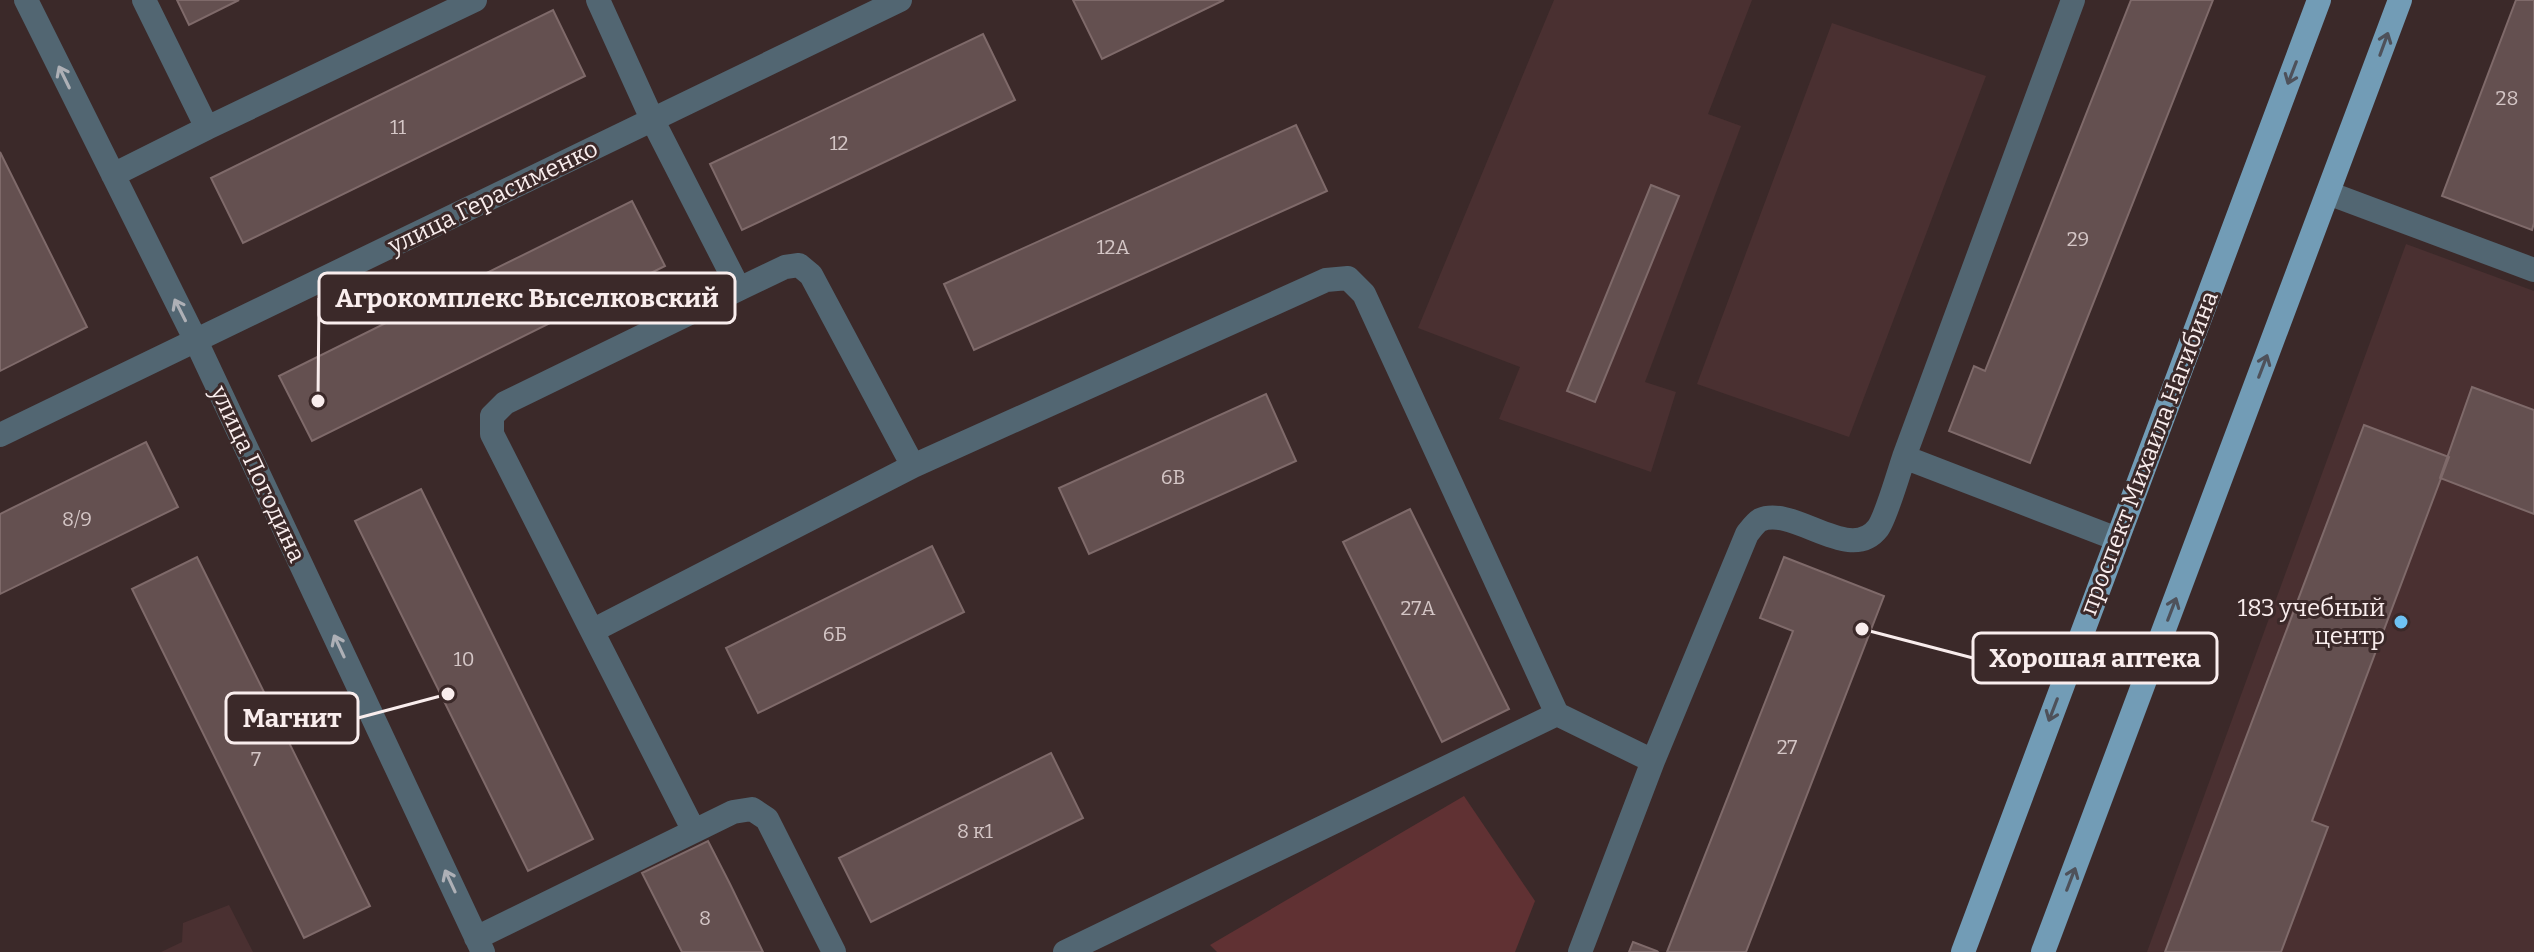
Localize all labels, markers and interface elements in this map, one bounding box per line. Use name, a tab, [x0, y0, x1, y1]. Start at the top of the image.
one-way arrow	[2378, 32, 2392, 56]
one-way arrow	[2284, 60, 2298, 85]
one-way arrow	[56, 66, 71, 89]
house number: 28	[2496, 86, 2518, 110]
house number: 11	[390, 115, 406, 139]
house number: 12	[830, 131, 849, 155]
street label: улица Герасименко	[383, 134, 602, 260]
house number: 29	[2067, 227, 2089, 251]
house number: 12А	[1096, 235, 1130, 259]
callout: Агрокомплекс Выселковский	[319, 273, 735, 323]
text: Агрокомплекс Выселковский	[335, 283, 719, 314]
street label: проспект Михаила Нагибина	[2074, 287, 2224, 619]
one-way arrow	[172, 298, 187, 322]
one-way arrow	[2257, 354, 2271, 379]
street label: улица Погодина	[204, 380, 311, 567]
house number: 6В	[1161, 465, 1185, 489]
house number: 8/9	[62, 507, 92, 531]
place label: 183 учебный центр	[2237, 594, 2385, 650]
house number: 27А	[1401, 596, 1436, 620]
one-way arrow	[2166, 597, 2180, 622]
marker: 183 учебный центр	[2392, 613, 2410, 631]
house number: 6Б	[823, 622, 847, 646]
callout: Хорошая аптека	[1973, 633, 2217, 683]
one-way arrow	[331, 634, 346, 658]
text: Хорошая аптека	[1989, 643, 2201, 674]
house number: 10	[454, 647, 474, 671]
callout: Магнит	[226, 693, 358, 743]
one-way arrow	[2045, 697, 2059, 722]
text: Магнит	[242, 703, 342, 734]
house number: 27	[1777, 735, 1797, 759]
house number: 7	[251, 747, 261, 771]
house number: 8 к1	[957, 819, 993, 843]
one-way arrow	[2065, 867, 2079, 892]
one-way arrow	[442, 870, 457, 894]
house number: 8	[699, 906, 711, 930]

